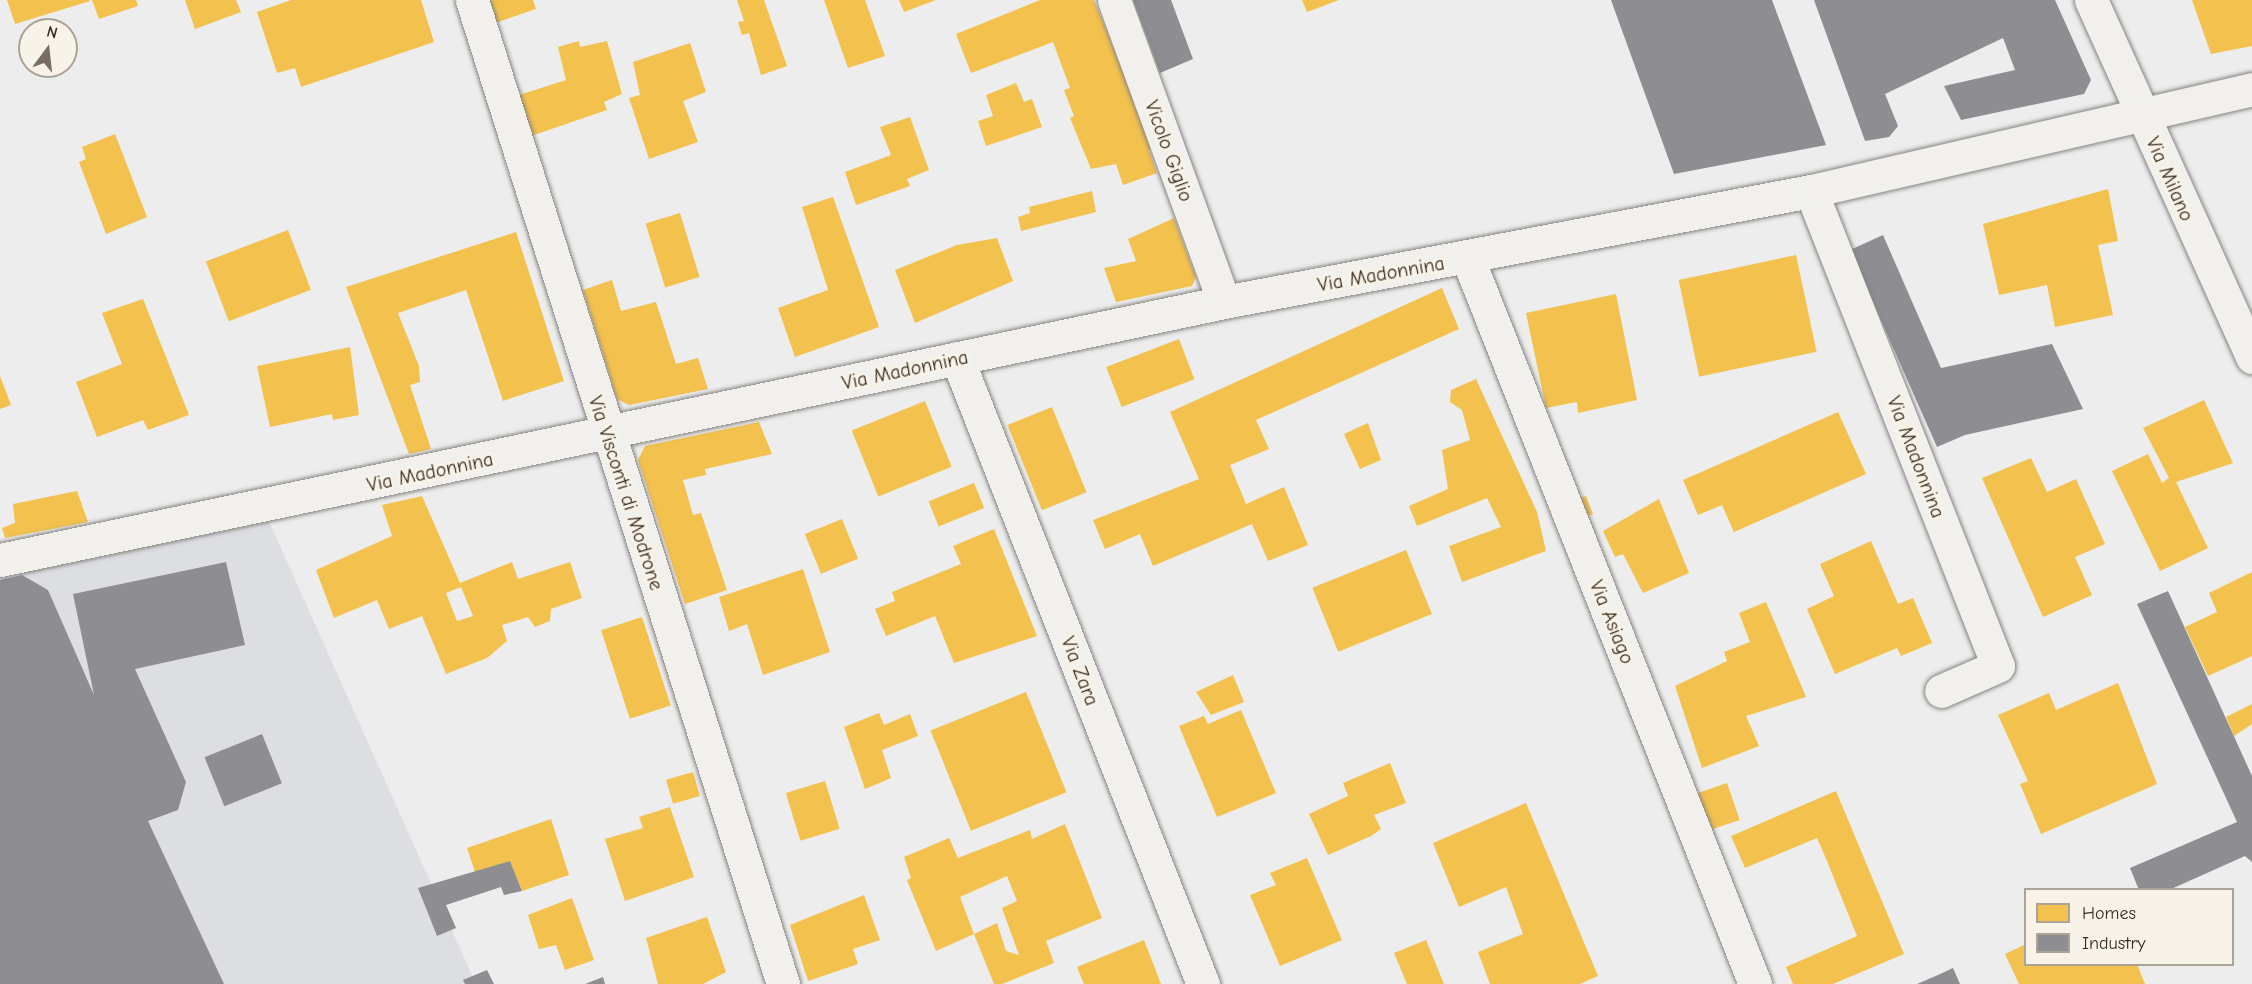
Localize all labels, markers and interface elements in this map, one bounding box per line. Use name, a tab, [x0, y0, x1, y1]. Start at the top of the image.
north arrow	[18, 18, 78, 78]
text: N	[45, 23, 60, 43]
street label: Vicolo Giglio	[1140, 97, 1198, 205]
street label: Via Milano	[2141, 133, 2199, 225]
street label: Via Madonnina	[1316, 251, 1446, 297]
street label: Via Madonnina	[840, 345, 970, 395]
street label: Via Visconti di Modrone	[583, 393, 669, 593]
street label: Via Madonnina	[1882, 393, 1950, 521]
street label: Via Madonnina	[365, 447, 495, 497]
street label: Via Asiago	[1584, 577, 1640, 667]
street label: Via Zara	[1056, 633, 1104, 709]
legend	[2024, 888, 2234, 966]
text: Homes	[2082, 903, 2136, 924]
text: Industry	[2082, 933, 2146, 954]

